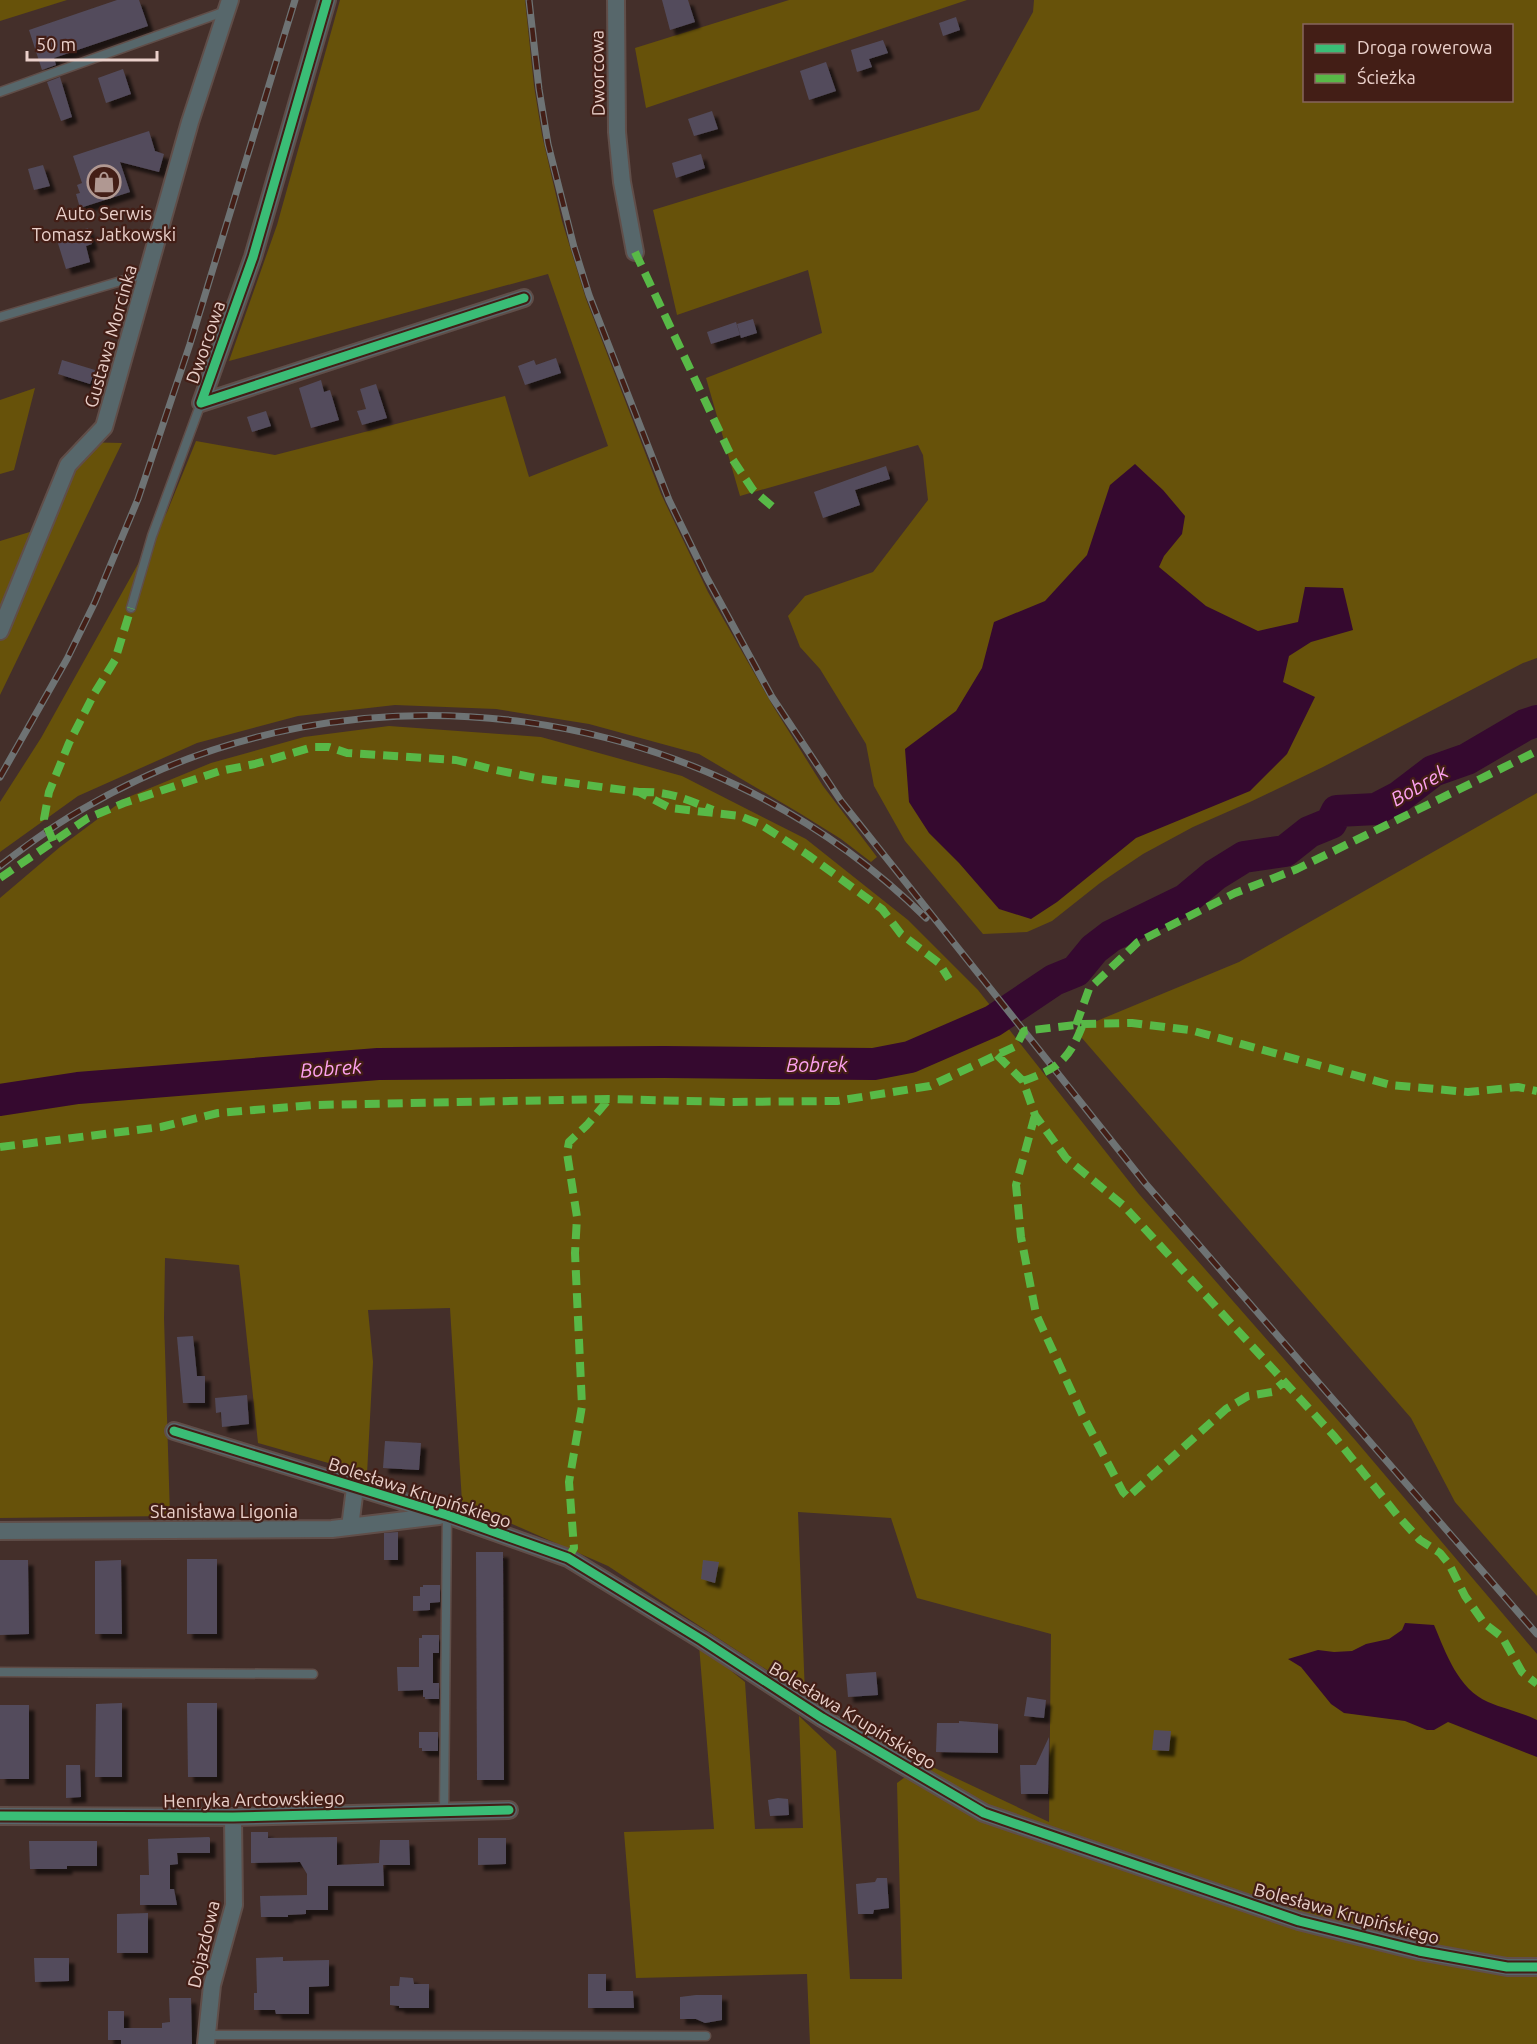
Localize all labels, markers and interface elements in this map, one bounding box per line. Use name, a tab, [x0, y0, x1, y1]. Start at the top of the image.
scale bar	[27, 24, 158, 62]
legend	[1303, 24, 1513, 102]
street label: Dworcowa	[586, 30, 608, 116]
text: 50 m	[36, 34, 76, 54]
text: Droga rowerowa	[1357, 37, 1493, 57]
text: Ścieżka	[1357, 66, 1416, 87]
shop icon: Auto Serwis Tomasz Jatkowski	[86, 164, 122, 200]
place label: Auto Serwis Tomasz Jatkowski	[32, 203, 176, 244]
street label: Gustawa Morcinka	[80, 262, 140, 410]
street label: Dworcowa	[182, 298, 228, 386]
water label: Bobrek	[1386, 759, 1452, 810]
water label: Bobrek	[786, 1053, 849, 1076]
water label: Bobrek	[299, 1054, 363, 1082]
street label: Bolesława Krupińskiego	[326, 1453, 514, 1531]
street label: Stanisława Ligonia	[150, 1501, 298, 1521]
street label: Bolesława Krupińskiego	[766, 1657, 940, 1773]
street label: Henryka Arctowskiego	[163, 1787, 345, 1811]
street label: Bolesława Krupińskiego	[1252, 1879, 1442, 1947]
street label: Dojazdowa	[183, 1898, 223, 1990]

